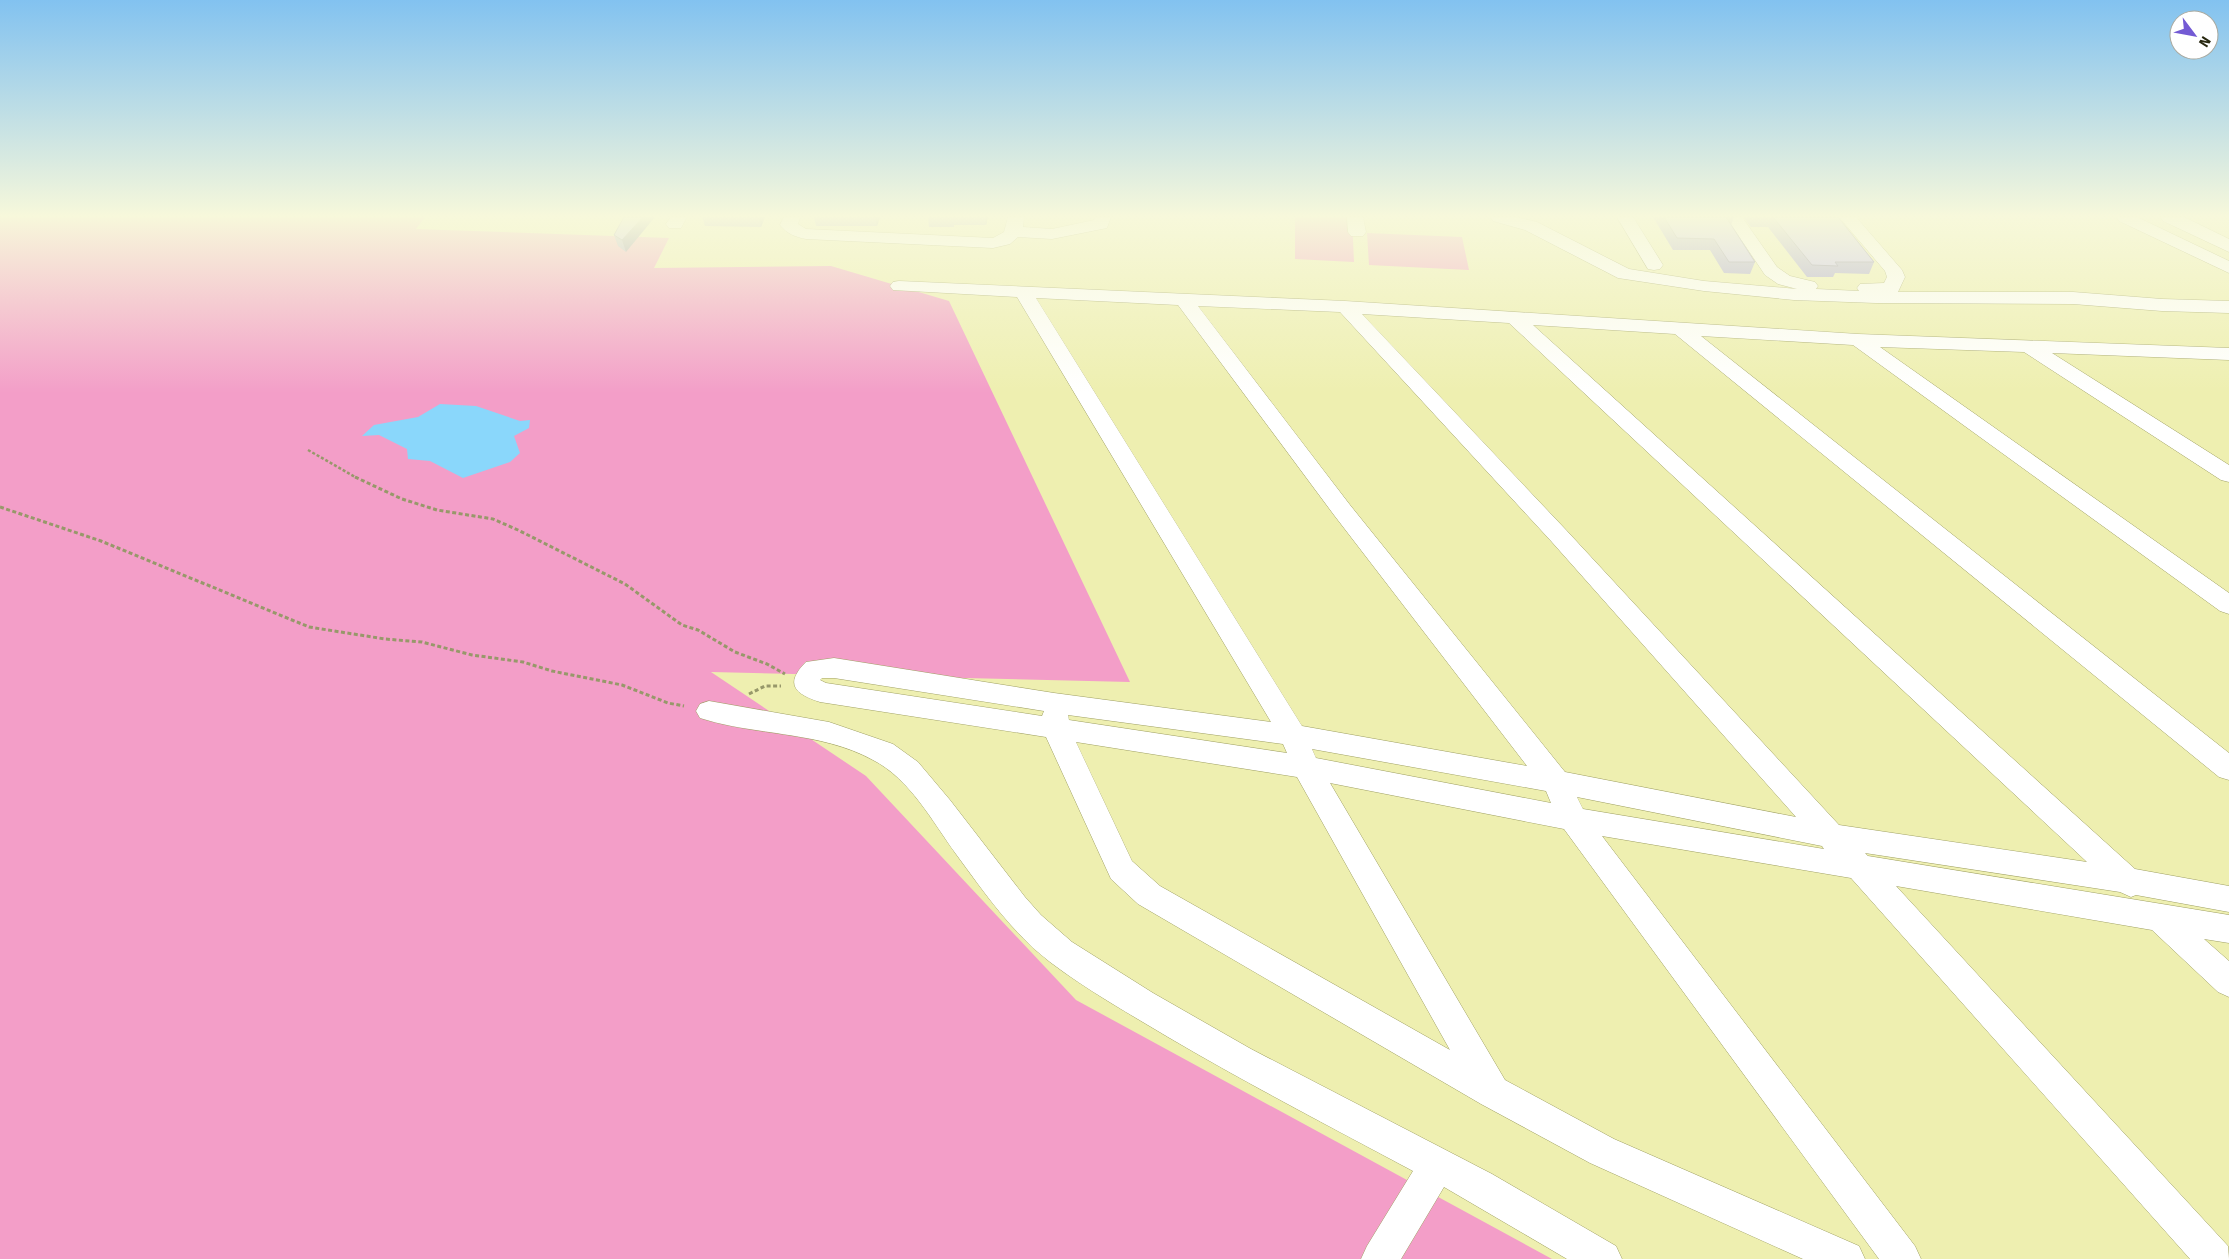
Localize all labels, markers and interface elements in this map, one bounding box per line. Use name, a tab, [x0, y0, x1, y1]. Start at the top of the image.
north arrow	[2169, 10, 2219, 60]
text: N	[2195, 33, 2214, 50]

